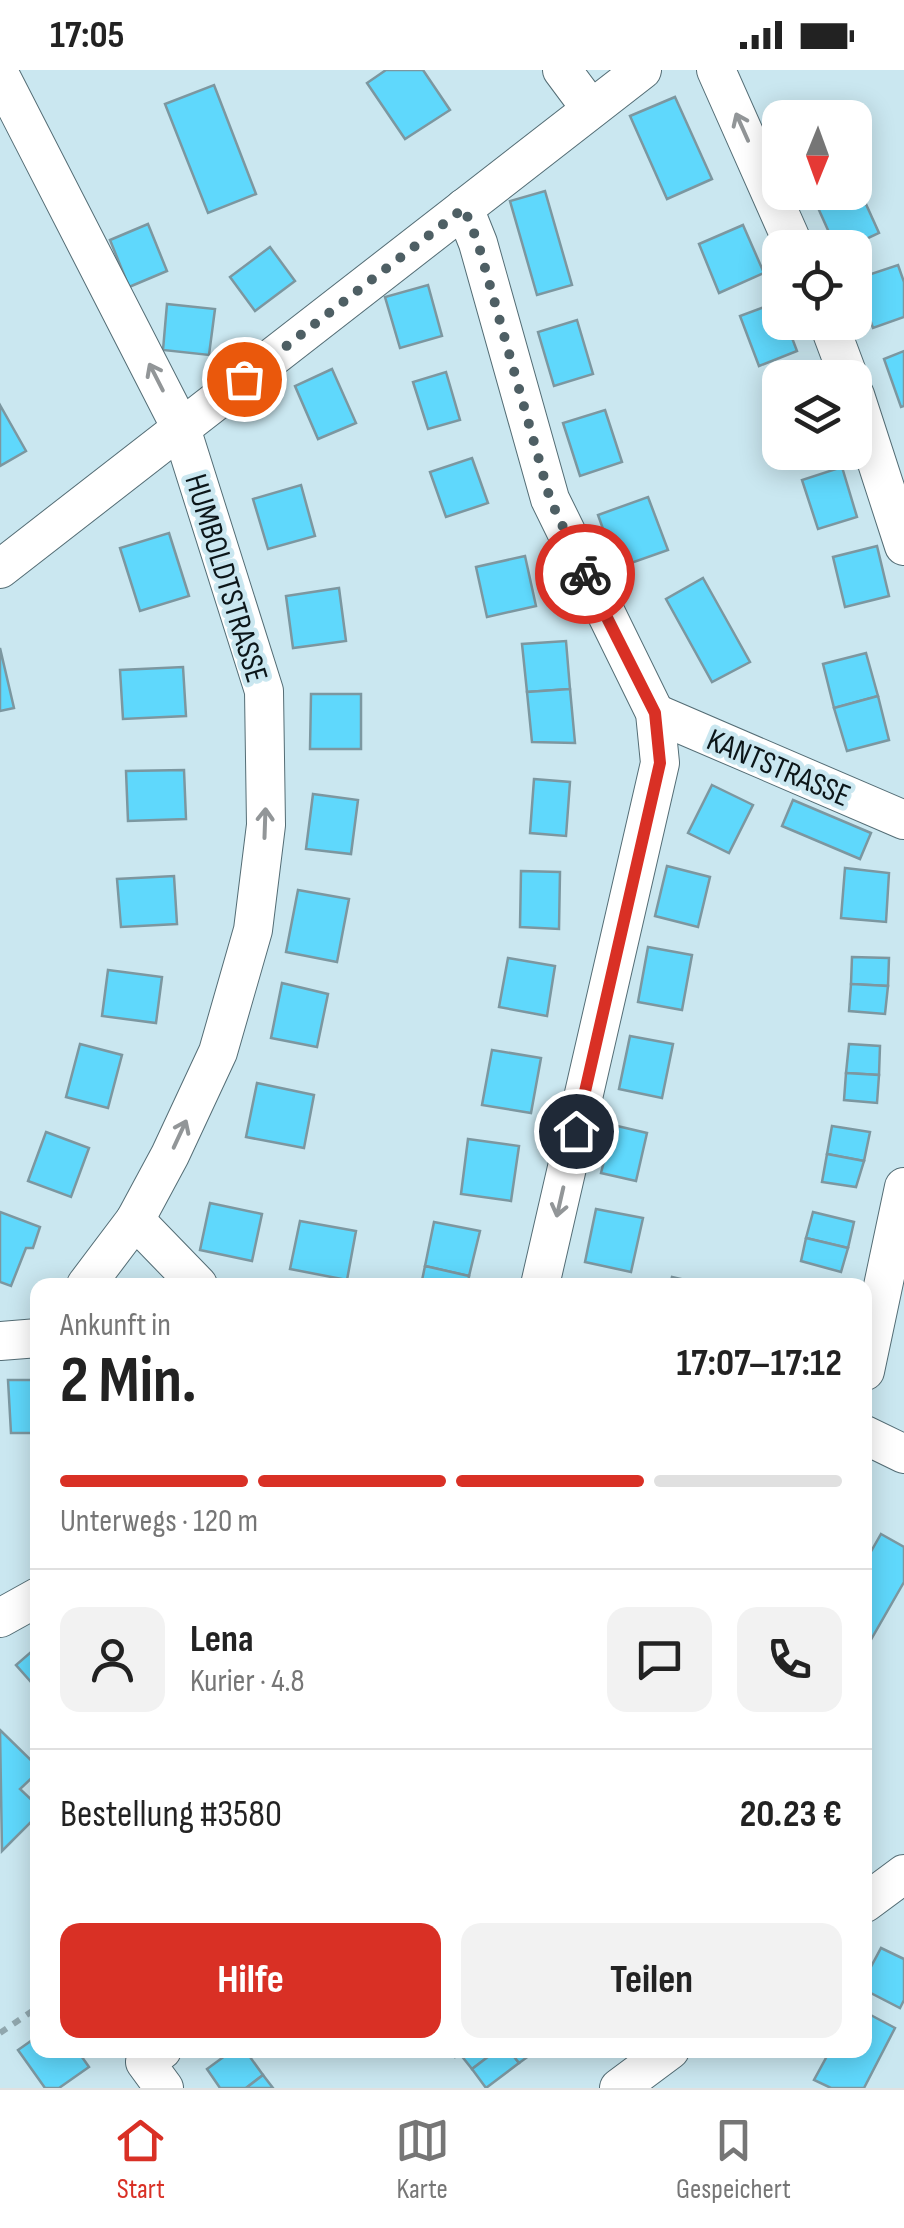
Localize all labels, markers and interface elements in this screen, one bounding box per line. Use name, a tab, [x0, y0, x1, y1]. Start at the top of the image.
text: 17:05	[50, 13, 124, 58]
north arrow	[762, 100, 872, 210]
map controls	[762, 100, 872, 470]
one-way arrow	[732, 112, 750, 142]
button: locate	[762, 230, 872, 340]
pin	[202, 337, 287, 422]
icon: bag	[217, 352, 272, 407]
button: layers	[762, 360, 872, 470]
one-way arrow	[146, 362, 165, 392]
street label: HUMBOLDTSTRASSE	[175, 470, 276, 687]
courier	[535, 524, 635, 624]
icon: bike	[558, 547, 613, 602]
street label: KANTSTRASSE	[701, 721, 856, 816]
one-way arrow	[256, 808, 275, 840]
pin	[534, 1089, 619, 1174]
icon: home	[549, 1104, 604, 1159]
one-way arrow	[171, 1120, 190, 1150]
one-way arrow	[550, 1185, 568, 1217]
text: Ankunft in	[60, 1306, 171, 1345]
text: 17:07–17:12	[676, 1341, 842, 1386]
text: 2 Min.	[60, 1343, 197, 1421]
text: Unterwegs · 120 m	[60, 1502, 258, 1541]
button: person	[60, 1607, 165, 1712]
button: chat	[607, 1607, 712, 1712]
button: phone	[737, 1607, 842, 1712]
text: Lena	[190, 1617, 253, 1662]
text: Kurier · 4.8	[190, 1662, 304, 1701]
text: Bestellung #3580	[60, 1792, 282, 1837]
text: 20.23 €	[740, 1792, 842, 1837]
button: Hilfe	[60, 1923, 441, 2038]
button: Teilen	[461, 1923, 842, 2038]
tab: Start	[113, 2113, 168, 2206]
tab: Karte	[395, 2113, 450, 2206]
tab: Gespeichert	[676, 2113, 791, 2206]

